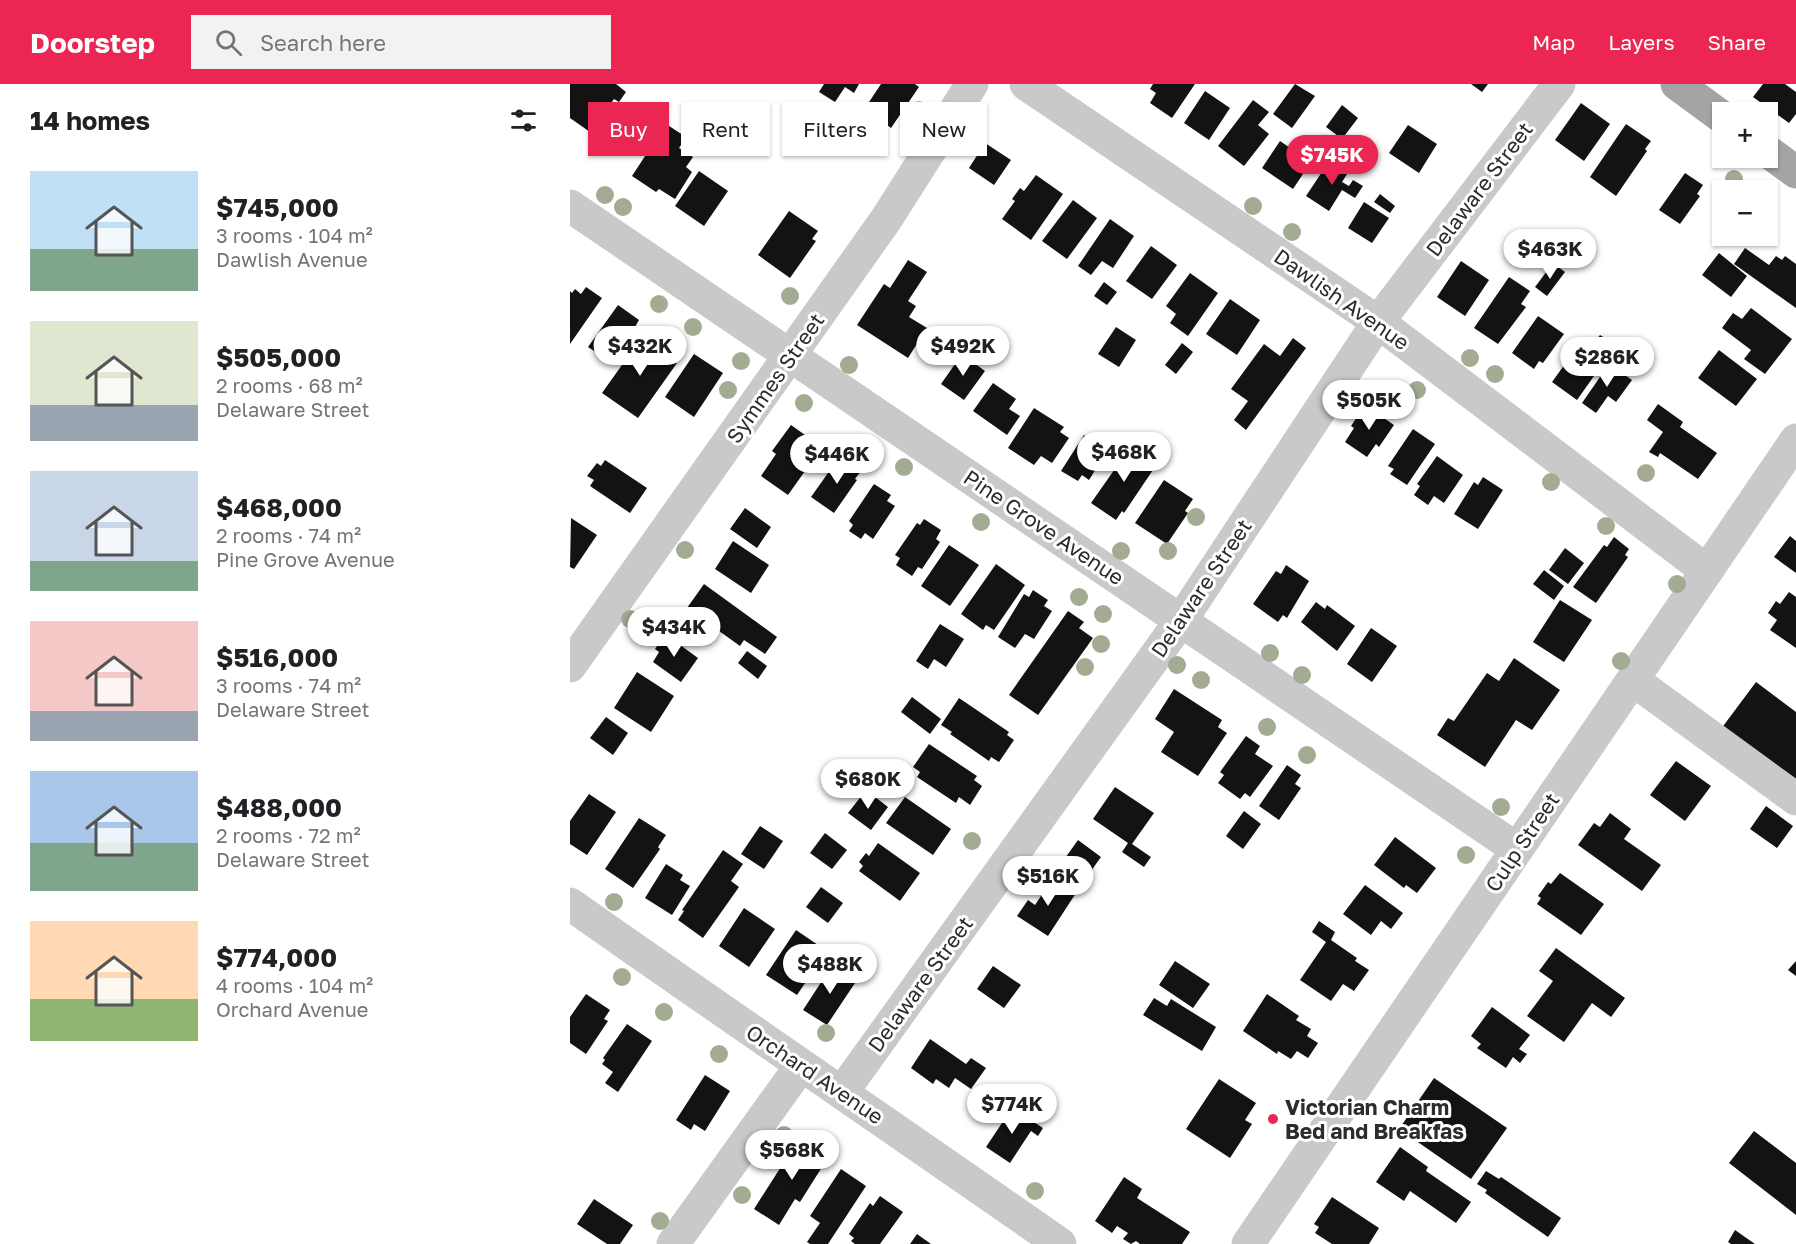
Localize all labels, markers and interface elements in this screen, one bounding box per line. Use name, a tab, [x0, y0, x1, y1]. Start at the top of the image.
search box	[191, 15, 611, 69]
text: Doorstep	[30, 26, 155, 59]
icon: search	[212, 26, 245, 59]
text: Search here	[260, 29, 386, 56]
text: Map	[1532, 29, 1575, 55]
text: Layers	[1608, 29, 1675, 55]
text: Share	[1708, 29, 1766, 55]
chip: Buy	[588, 102, 669, 156]
chip: Rent	[681, 102, 770, 156]
chip: Filters	[782, 102, 888, 156]
chip: New	[900, 102, 987, 156]
map controls	[1712, 102, 1778, 246]
button: +	[1712, 102, 1778, 168]
icon: filters	[507, 104, 540, 137]
text: 14 homes	[30, 105, 150, 136]
street label: Delaware Street	[1420, 117, 1538, 261]
pin: $745K	[1290, 135, 1374, 186]
text: $745K	[1300, 142, 1364, 166]
button: −	[1712, 180, 1778, 246]
text: $745,000	[216, 192, 339, 223]
icon: home	[78, 195, 150, 267]
text: 3 rooms · 104 m²	[216, 223, 373, 247]
pin: $463K	[1508, 229, 1592, 280]
text: $463K	[1517, 236, 1583, 260]
street label: Dawlish Avenue	[1269, 243, 1415, 355]
text: Dawlish Avenue	[216, 247, 368, 271]
street label: Symmes Street	[721, 308, 829, 448]
pin: $432K	[598, 326, 682, 377]
pin: $492K	[921, 326, 1005, 377]
text: $432K	[608, 333, 672, 357]
text: $492K	[930, 333, 996, 357]
pin: $286K	[1565, 337, 1649, 388]
text: $505,000	[216, 342, 341, 373]
text: $286K	[1574, 344, 1640, 368]
icon: home	[78, 345, 150, 417]
text: 2 rooms · 68 m²	[216, 373, 363, 397]
pin: $505K	[1327, 380, 1411, 431]
text: $505K	[1336, 387, 1402, 411]
text: Delaware Street	[216, 397, 370, 421]
pin: $468K	[1082, 432, 1166, 483]
pin: $446K	[795, 434, 879, 485]
text: $468K	[1091, 439, 1157, 463]
text: $446K	[804, 441, 870, 465]
street label: Pine Grove Avenue	[959, 464, 1129, 590]
text: $468,000	[216, 492, 342, 523]
icon: home	[78, 495, 150, 567]
street label: Delaware Street	[1145, 514, 1257, 662]
text: 2 rooms · 74 m²	[216, 523, 361, 547]
text: Pine Grove Avenue	[216, 547, 395, 571]
pin: $434K	[632, 607, 716, 658]
text: $434K	[641, 614, 707, 638]
text: $516,000	[216, 642, 338, 673]
icon: home	[78, 645, 150, 717]
text: 3 rooms · 74 m²	[216, 673, 361, 697]
text: Delaware Street	[216, 697, 370, 721]
pin: $680K	[826, 759, 910, 810]
text: $680K	[835, 766, 901, 790]
street label: Culp Street	[1479, 787, 1565, 897]
text: $488,000	[216, 792, 342, 823]
icon: home	[78, 795, 150, 867]
text: 2 rooms · 72 m²	[216, 823, 361, 847]
text: Delaware Street	[216, 847, 370, 871]
pin: $516K	[1006, 856, 1090, 907]
text: $516K	[1016, 863, 1080, 887]
street label: Delaware Street	[862, 911, 978, 1057]
text: $774,000	[216, 942, 337, 973]
pin: $488K	[788, 944, 872, 995]
icon: home	[78, 945, 150, 1017]
text: $488K	[797, 951, 863, 975]
text: 4 rooms · 104 m²	[216, 973, 373, 997]
text: Orchard Avenue	[216, 997, 368, 1021]
street label: Orchard Avenue	[741, 1018, 889, 1130]
pin: $774K	[970, 1084, 1054, 1135]
text: $774K	[981, 1091, 1043, 1115]
place label: Victorian Charm Bed and Breakfas	[1285, 1094, 1464, 1144]
marker: Victorian Charm Bed and Breakfas	[1266, 1112, 1280, 1126]
pin: $568K	[750, 1130, 834, 1181]
text: $568K	[759, 1137, 825, 1161]

